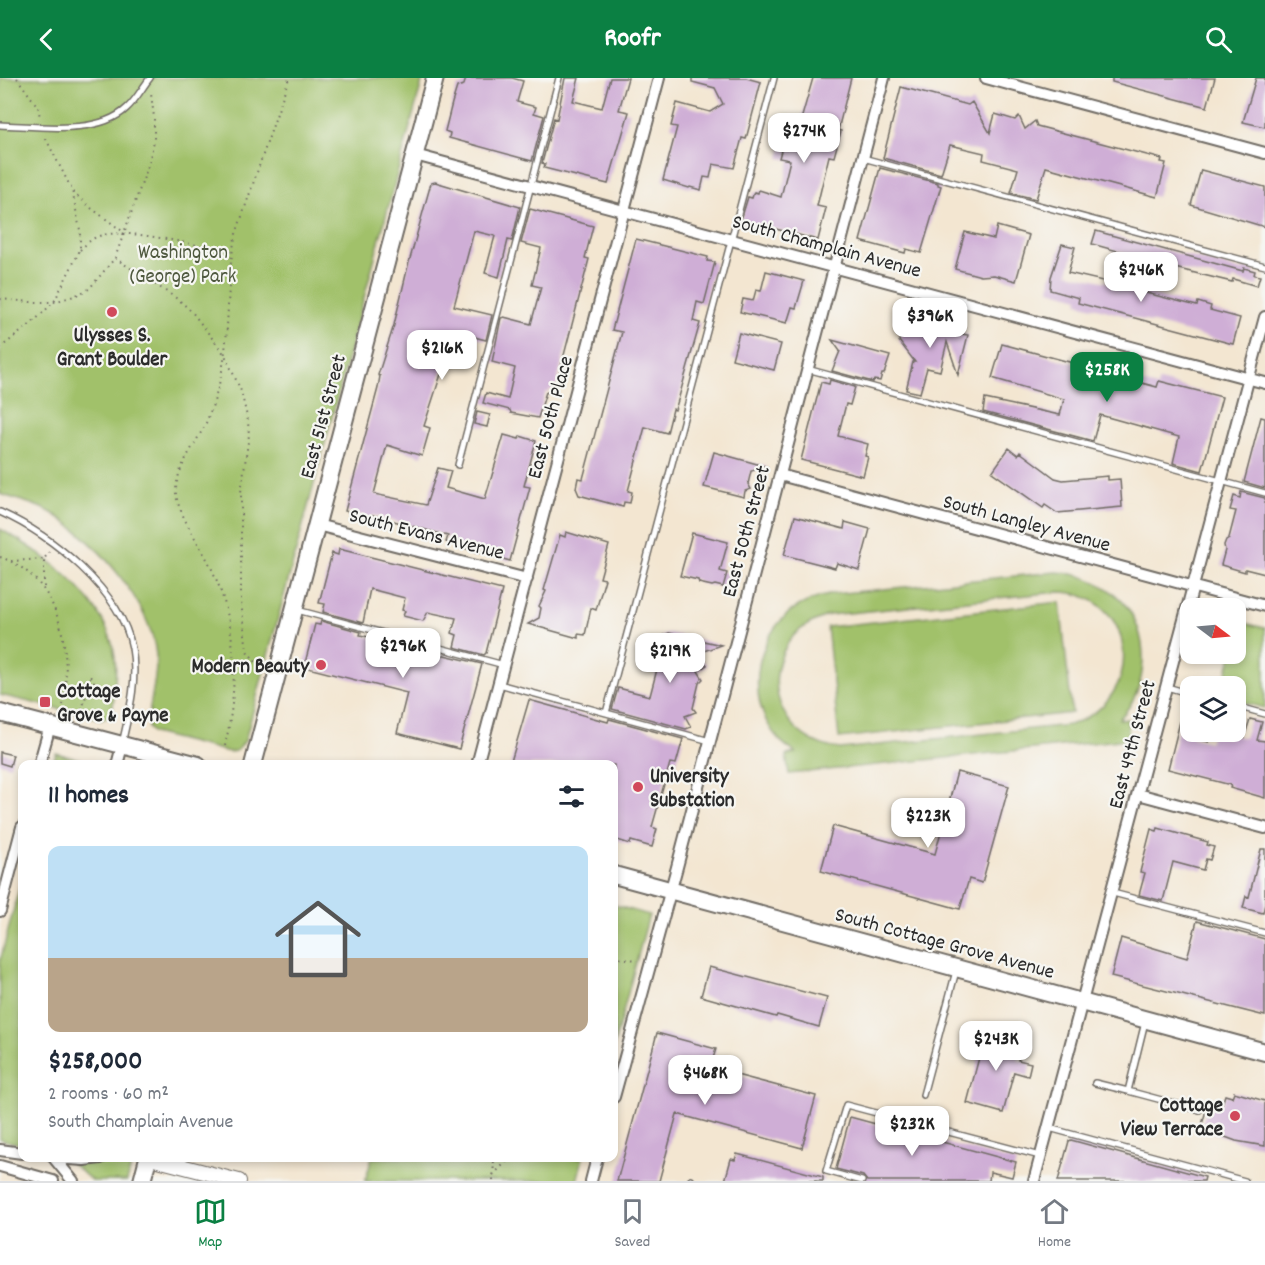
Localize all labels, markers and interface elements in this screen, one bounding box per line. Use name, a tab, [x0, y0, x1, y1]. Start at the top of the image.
text: Roofr	[604, 20, 661, 59]
icon: back	[30, 23, 63, 56]
icon: search	[1202, 23, 1235, 56]
pin: $274K	[762, 113, 846, 164]
text: $274K	[782, 118, 826, 146]
street label: South Champlain Avenue	[728, 208, 924, 288]
park label: Washington (George) Park	[130, 239, 236, 293]
pin: $246K	[1099, 252, 1183, 303]
text: $246K	[1118, 257, 1164, 285]
pin: $396K	[888, 298, 972, 349]
text: $396K	[906, 303, 954, 331]
marker: Ulysses S. Grant Boulder	[105, 305, 119, 319]
place label: Ulysses S. Grant Boulder	[57, 322, 169, 376]
pin: $216K	[400, 330, 484, 381]
text: $216K	[421, 335, 463, 363]
street label: East 51st Street	[294, 351, 356, 482]
pin: $258K	[1065, 352, 1149, 403]
street label: East 50th Place	[521, 353, 583, 483]
text: $258K	[1084, 357, 1130, 385]
street label: East 50th Street	[716, 462, 780, 601]
street label: South Langley Avenue	[939, 488, 1113, 562]
street label: South Evans Avenue	[346, 502, 507, 570]
north arrow	[1180, 598, 1246, 664]
map controls	[1180, 598, 1246, 742]
pin: $296K	[361, 628, 445, 679]
text: $296K	[379, 633, 427, 661]
pin: $219K	[628, 633, 712, 684]
text: $219K	[649, 638, 691, 666]
place label: Modern Beauty	[192, 653, 310, 683]
marker: Modern Beauty	[314, 658, 328, 672]
button: layers	[1180, 676, 1246, 742]
street label: East 49th Street	[1102, 677, 1166, 813]
place label: Cottage Grove & Payne	[57, 678, 168, 732]
marker: Cottage Grove & Payne	[38, 695, 52, 709]
place label: University Substation	[650, 763, 735, 817]
text: 11 homes	[48, 778, 129, 815]
icon: filters	[555, 780, 588, 813]
marker: University Substation	[631, 780, 645, 794]
pin: $223K	[886, 798, 970, 849]
text: $223K	[905, 803, 951, 831]
icon: home	[264, 885, 372, 993]
street label: South Cottage Grove Avenue	[831, 901, 1057, 989]
pin: $243K	[954, 1021, 1038, 1072]
text: $243K	[973, 1026, 1019, 1054]
text: $258,000	[48, 1044, 142, 1081]
pin: $468K	[663, 1055, 747, 1106]
text: $468K	[682, 1060, 728, 1088]
text: 2 rooms · 60 m²	[48, 1081, 169, 1109]
place label: Cottage View Terrace	[1121, 1092, 1223, 1146]
pin: $232K	[870, 1106, 954, 1157]
text: South Champlain Avenue	[48, 1109, 233, 1137]
marker: Cottage View Terrace	[1228, 1109, 1242, 1123]
text: $232K	[889, 1111, 935, 1139]
tab: Map	[194, 1195, 227, 1254]
tab: Saved	[614, 1195, 650, 1254]
tab: Home	[1038, 1195, 1071, 1254]

